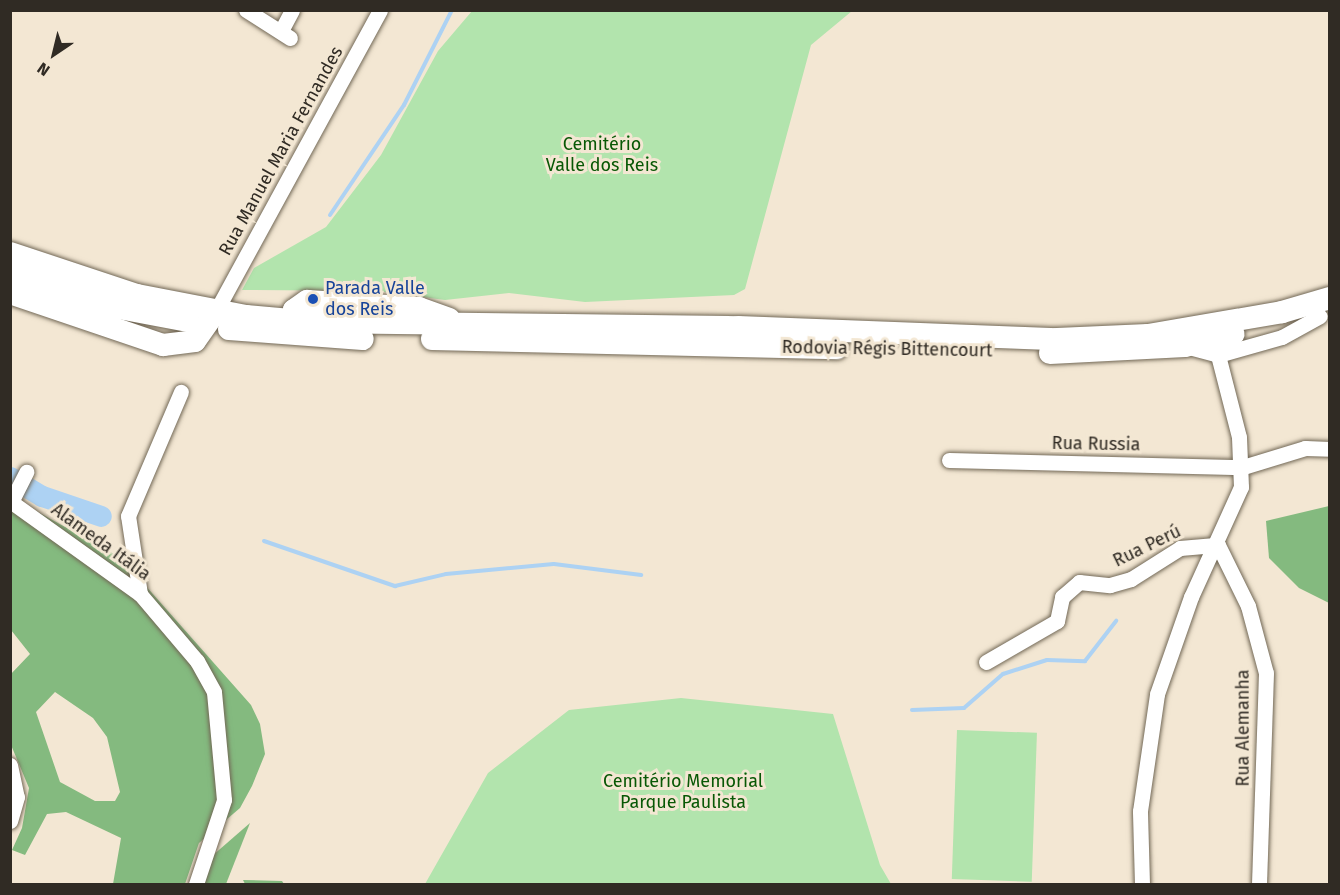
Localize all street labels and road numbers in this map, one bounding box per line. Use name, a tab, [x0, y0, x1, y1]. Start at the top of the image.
street label: Rua Manuel Maria Fernandes	[214, 43, 348, 259]
street label: Rodovia Régis Bittencourt	[782, 336, 992, 362]
street label: Rua Russia	[1051, 432, 1141, 456]
street label: Alameda Itália	[47, 499, 155, 585]
street label: Rua Perú	[1109, 520, 1185, 572]
street label: Rua Alemanha	[1232, 669, 1254, 787]

